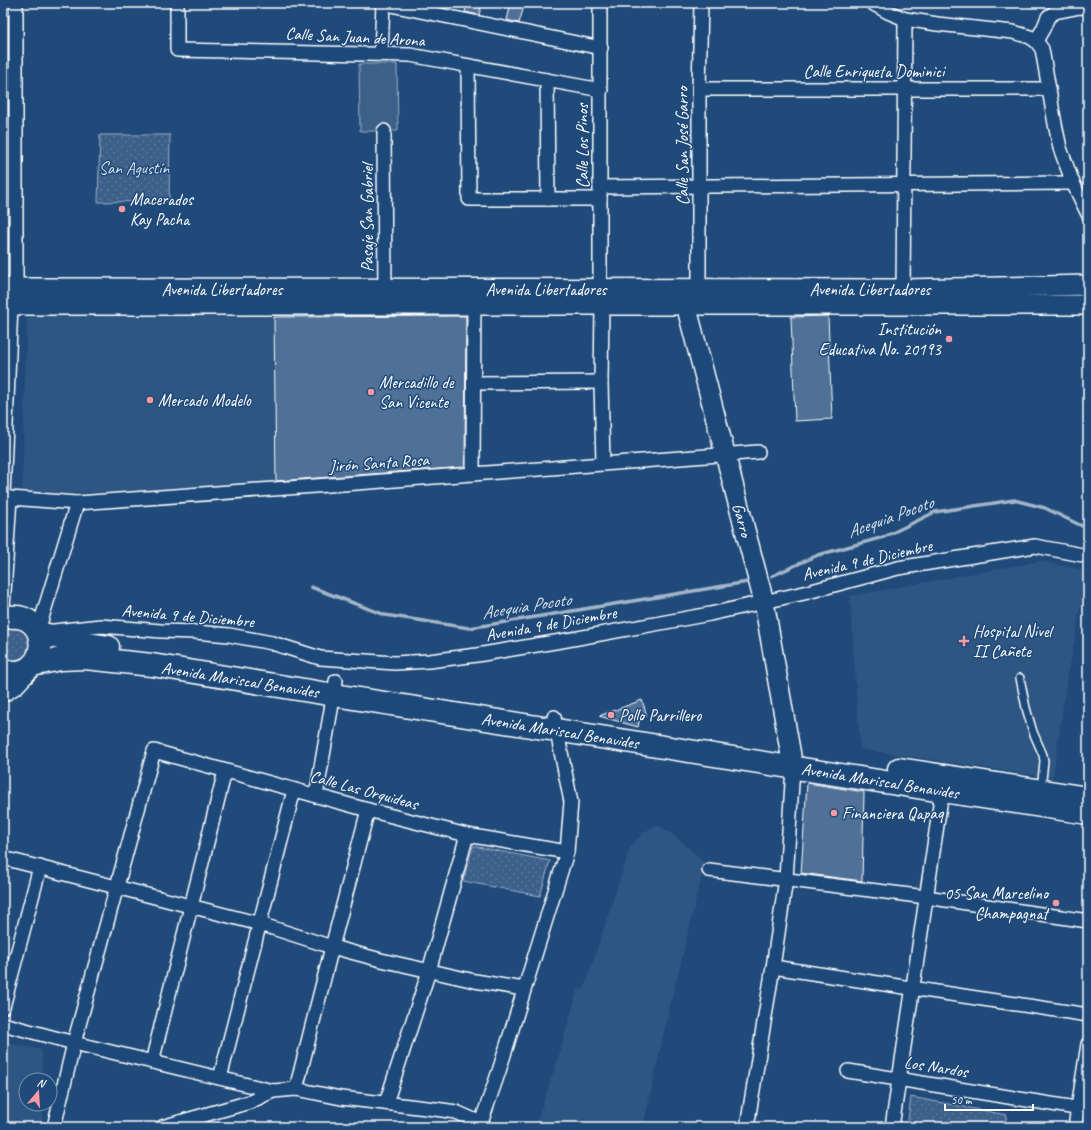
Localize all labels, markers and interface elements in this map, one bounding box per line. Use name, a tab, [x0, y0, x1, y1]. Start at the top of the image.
street label: Calle San Juan de Arona	[285, 23, 426, 51]
street label: Calle Enriqueta Dominici	[804, 61, 946, 82]
street label: Calle San José Garro	[672, 85, 693, 205]
street label: Calle Los Pinos	[572, 102, 593, 188]
park label: San Agustín	[99, 158, 171, 179]
street label: Pasaje San Gabriel	[357, 161, 378, 272]
place label: Macerados Kay Pacha	[130, 189, 195, 230]
marker: Macerados Kay Pacha	[117, 204, 127, 214]
street label: Avenida Libertadores	[162, 279, 284, 300]
street label: Avenida Libertadores	[486, 279, 608, 300]
street label: Avenida Libertadores	[810, 279, 932, 300]
place label: Institución Educativa No. 20193	[819, 319, 942, 360]
marker: Institución Educativa No. 20193	[944, 334, 954, 344]
place label: Mercadillo de San Vicente	[379, 372, 455, 413]
marker: Mercadillo de San Vicente	[366, 387, 376, 397]
place label: Mercado Modelo	[158, 390, 252, 411]
marker: Mercado Modelo	[145, 395, 155, 405]
street label: Jirón Santa Rosa	[327, 449, 431, 477]
water label: Acequia Pocoto	[844, 490, 938, 543]
street label: Garro	[727, 501, 757, 541]
street label: Avenida 9 de Diciembre	[800, 535, 935, 585]
water label: Acequia Pocoto	[480, 588, 575, 624]
street label: Avenida 9 de Diciembre	[121, 600, 256, 632]
street label: Avenida 9 de Diciembre	[484, 602, 620, 646]
place label: Hospital Nivel II Cañete	[973, 621, 1054, 662]
marker: Hospital Nivel II Cañete	[958, 635, 970, 647]
street label: Avenida Mariscal Benavides	[160, 657, 321, 703]
place label: Pollo Parrillero	[619, 705, 702, 726]
street label: Avenida Mariscal Benavides	[480, 708, 641, 754]
marker: Pollo Parrillero	[606, 710, 616, 720]
street label: Avenida Mariscal Benavides	[800, 758, 961, 804]
street label: Calle Las Orquideas	[308, 766, 422, 815]
place label: Financiera Qapaq	[842, 803, 945, 824]
marker: Financiera Qapaq	[829, 808, 839, 818]
place label: 05 San Marcelino Champagnat	[945, 883, 1050, 924]
marker: 05 San Marcelino Champagnat	[1051, 898, 1061, 908]
street label: Los Nardos	[903, 1052, 972, 1083]
north arrow	[18, 1072, 58, 1112]
text: N	[36, 1075, 49, 1091]
scale bar	[945, 1086, 1033, 1112]
text: 50 m	[951, 1092, 973, 1108]

